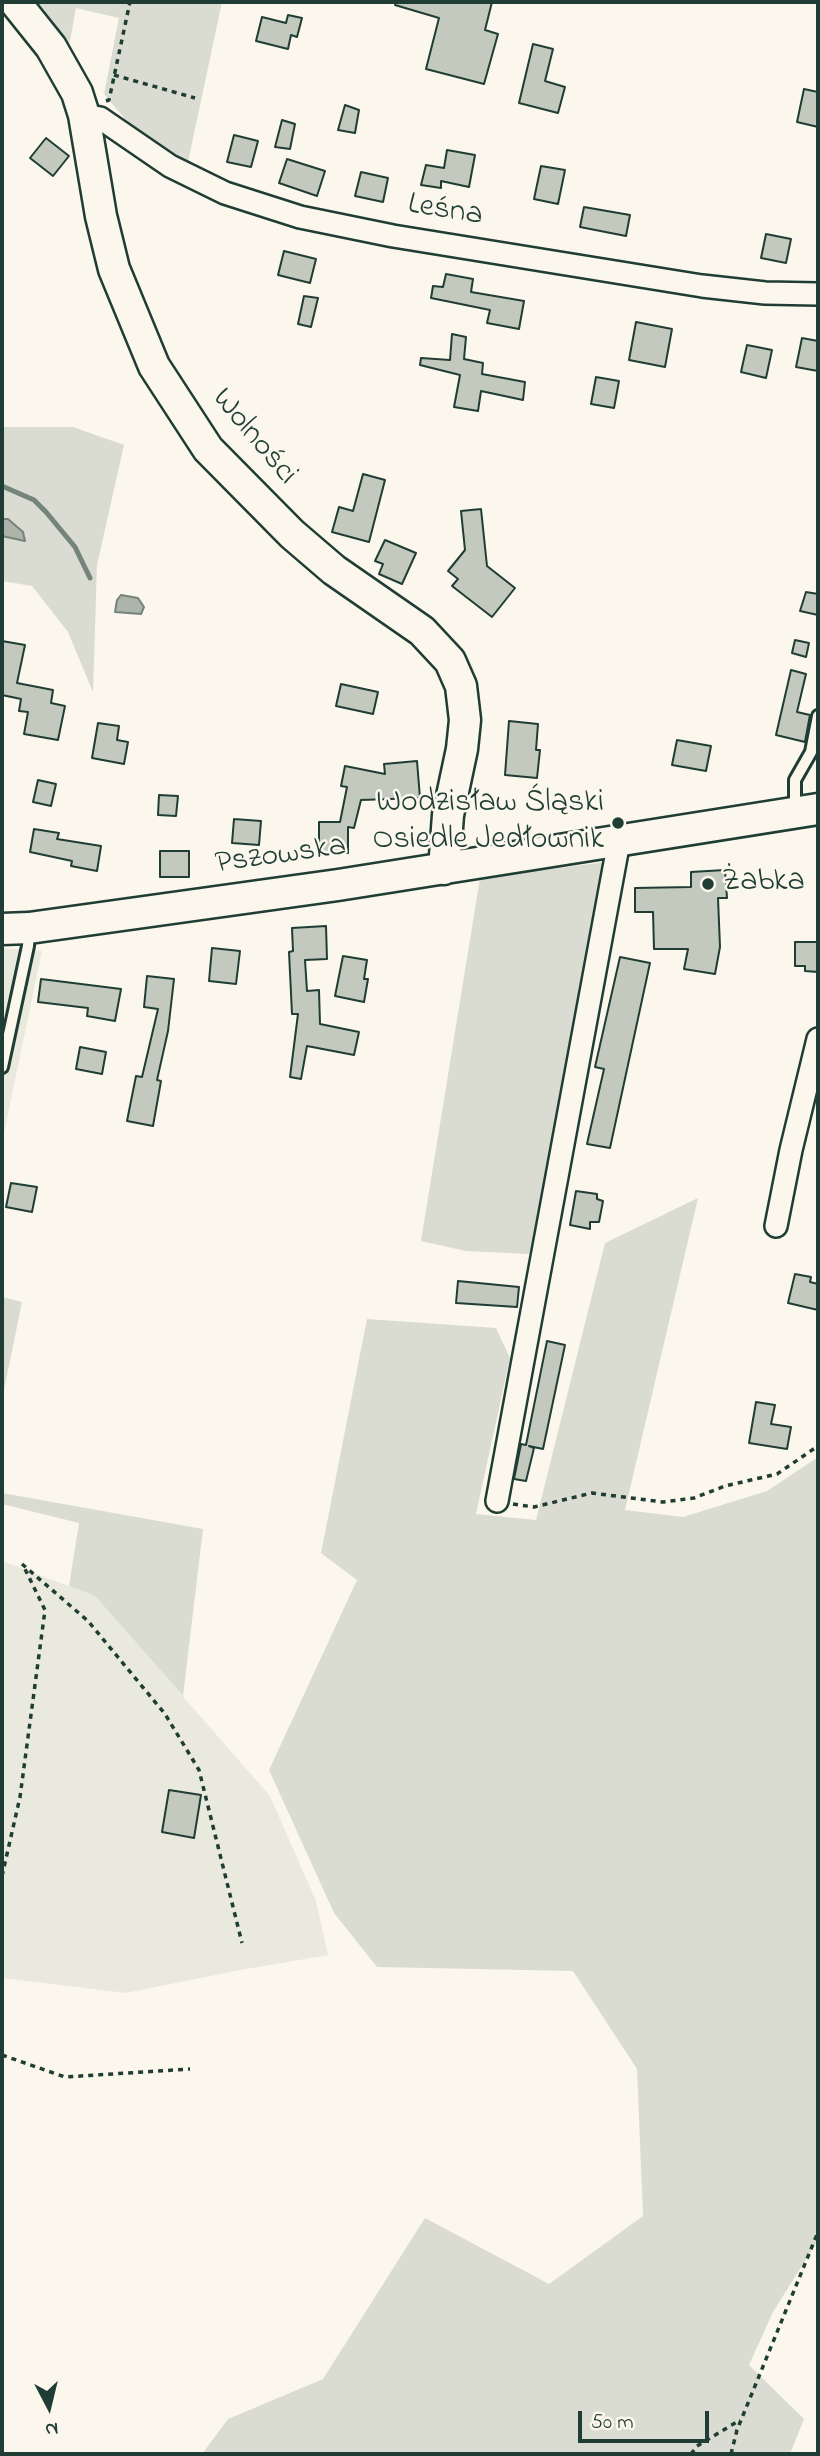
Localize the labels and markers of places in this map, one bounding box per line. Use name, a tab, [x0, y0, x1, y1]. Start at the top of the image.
place label: Wodzisław Śląski Osiedle Jedłownik	[373, 786, 604, 861]
marker: Wodzisław Śląski Osiedle Jedłownik	[610, 815, 626, 831]
place label: Żabka	[722, 865, 805, 903]
marker: Żabka	[700, 876, 716, 892]

